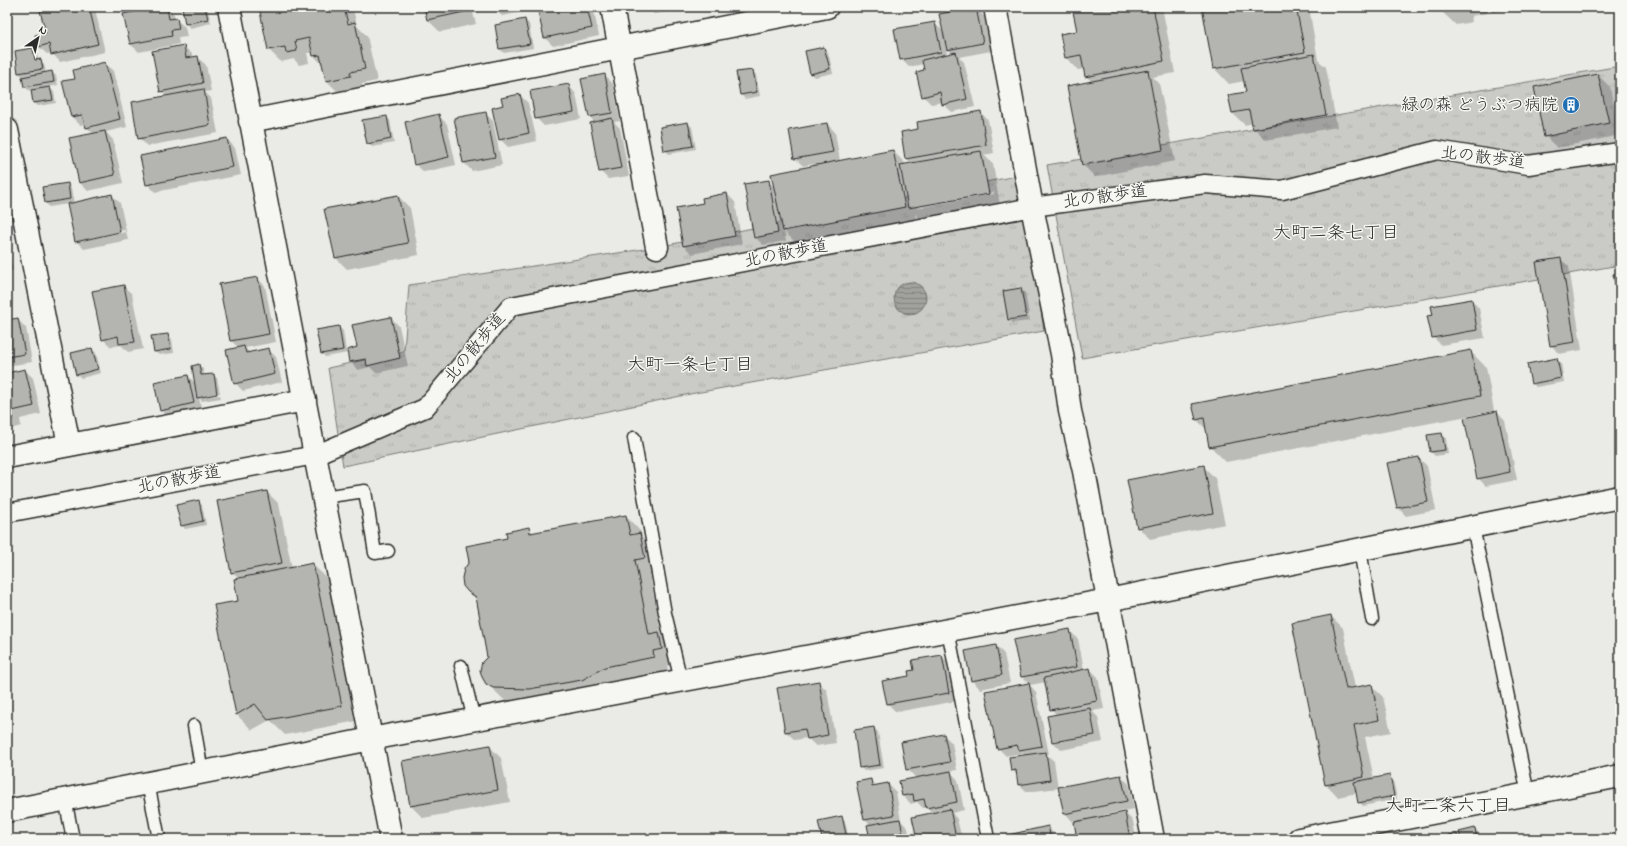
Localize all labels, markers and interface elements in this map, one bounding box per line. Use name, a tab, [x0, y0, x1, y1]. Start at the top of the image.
north arrow	[18, 18, 58, 58]
text: N	[35, 22, 51, 39]
place label: 緑の森 どうぶつ病院	[1401, 93, 1558, 118]
building icon: 緑の森 どうぶつ病院	[1561, 95, 1581, 115]
street label: 北の散歩道	[1439, 140, 1527, 176]
street label: 北の散歩道	[1061, 179, 1149, 215]
district label: 大町二条七丁目	[1273, 221, 1399, 247]
street label: 北の散歩道	[742, 234, 830, 274]
street label: 北の散歩道	[438, 307, 512, 389]
district label: 大町一条七丁目	[627, 353, 753, 379]
street label: 北の散歩道	[135, 460, 223, 500]
district label: 大町二条六丁目	[1385, 794, 1511, 820]

